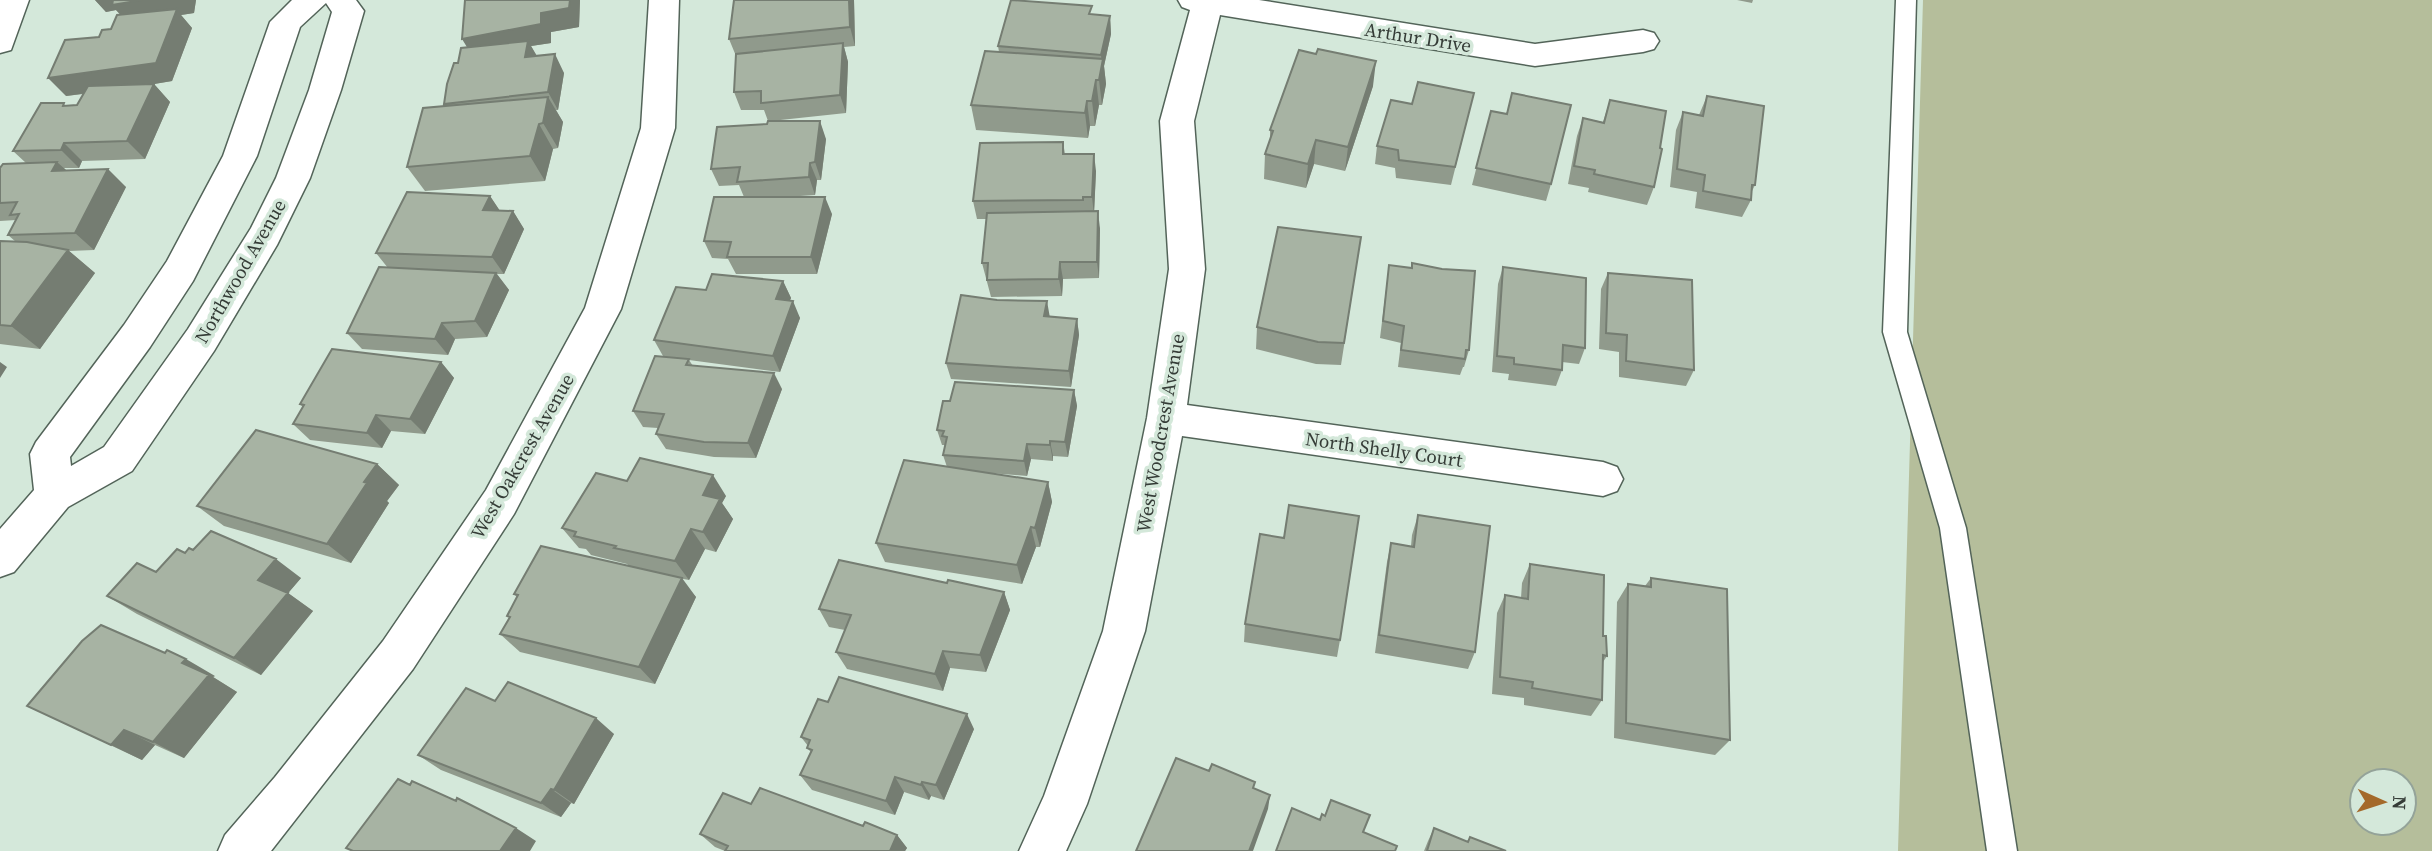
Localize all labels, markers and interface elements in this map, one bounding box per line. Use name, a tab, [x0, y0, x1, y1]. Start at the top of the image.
street label: Arthur Drive	[1363, 16, 1473, 58]
street label: Northwood Avenue	[188, 194, 292, 348]
street label: West Woodcrest Avenue	[1130, 332, 1190, 534]
street label: West Oakcrest Avenue	[464, 369, 580, 543]
street label: North Shelly Court	[1304, 425, 1465, 473]
north arrow	[2348, 767, 2418, 837]
text: N	[2387, 795, 2413, 811]

